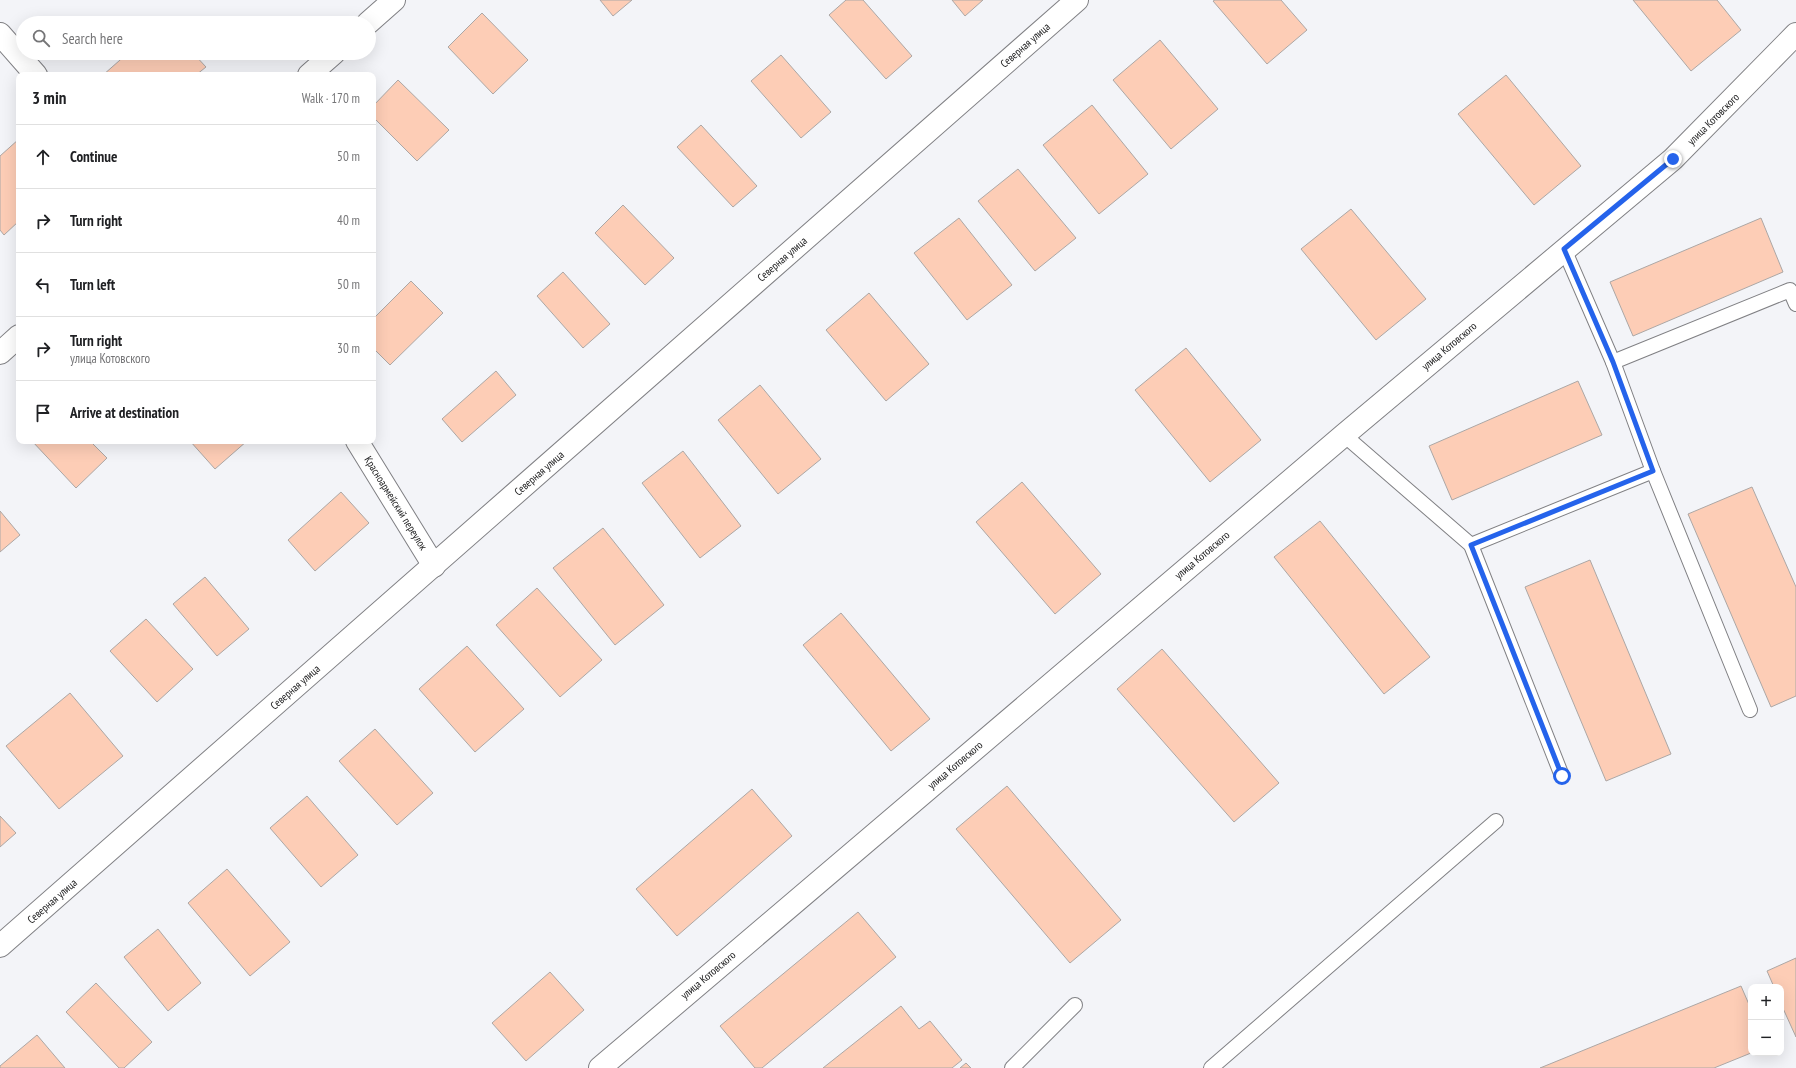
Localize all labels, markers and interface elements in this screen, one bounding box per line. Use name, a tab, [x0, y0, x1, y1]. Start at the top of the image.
search box	[16, 16, 376, 60]
street label: Северная улица	[997, 20, 1053, 70]
icon: search	[30, 27, 52, 49]
text: Search here	[62, 29, 123, 48]
text: 3 min	[32, 87, 66, 109]
text: Walk · 170 m	[302, 90, 360, 107]
street label: улица Котовского	[1684, 90, 1742, 148]
icon: ahead	[32, 146, 54, 168]
text: Continue	[70, 147, 117, 166]
text: 50 m	[337, 148, 360, 165]
route end	[1664, 150, 1682, 168]
icon: right	[32, 210, 54, 232]
text: Turn right	[70, 211, 122, 230]
text: 40 m	[337, 212, 360, 229]
street label: Северная улица	[754, 234, 810, 284]
icon: left	[32, 274, 54, 296]
text: Turn left	[70, 275, 115, 294]
text: 50 m	[337, 276, 360, 293]
street label: улица Котовского	[1419, 319, 1480, 373]
text: Turn right	[70, 331, 122, 350]
icon: right	[32, 338, 54, 360]
text: 30 m	[337, 340, 360, 357]
text: улица Котовского	[70, 350, 150, 367]
icon: arrive	[32, 402, 54, 424]
text: Arrive at destination	[70, 403, 179, 422]
street label: Северная улица	[511, 448, 567, 498]
street label: Красноармейский переулок	[361, 453, 431, 553]
street label: улица Котовского	[1172, 528, 1233, 582]
street label: Северная улица	[267, 662, 323, 712]
street label: улица Котовского	[925, 738, 986, 792]
route start	[1553, 767, 1571, 785]
street label: Северная улица	[24, 876, 80, 926]
street label: улица Котовского	[678, 948, 739, 1002]
map controls	[1748, 984, 1784, 1056]
button: +	[1748, 984, 1784, 1020]
button: −	[1748, 1020, 1784, 1056]

